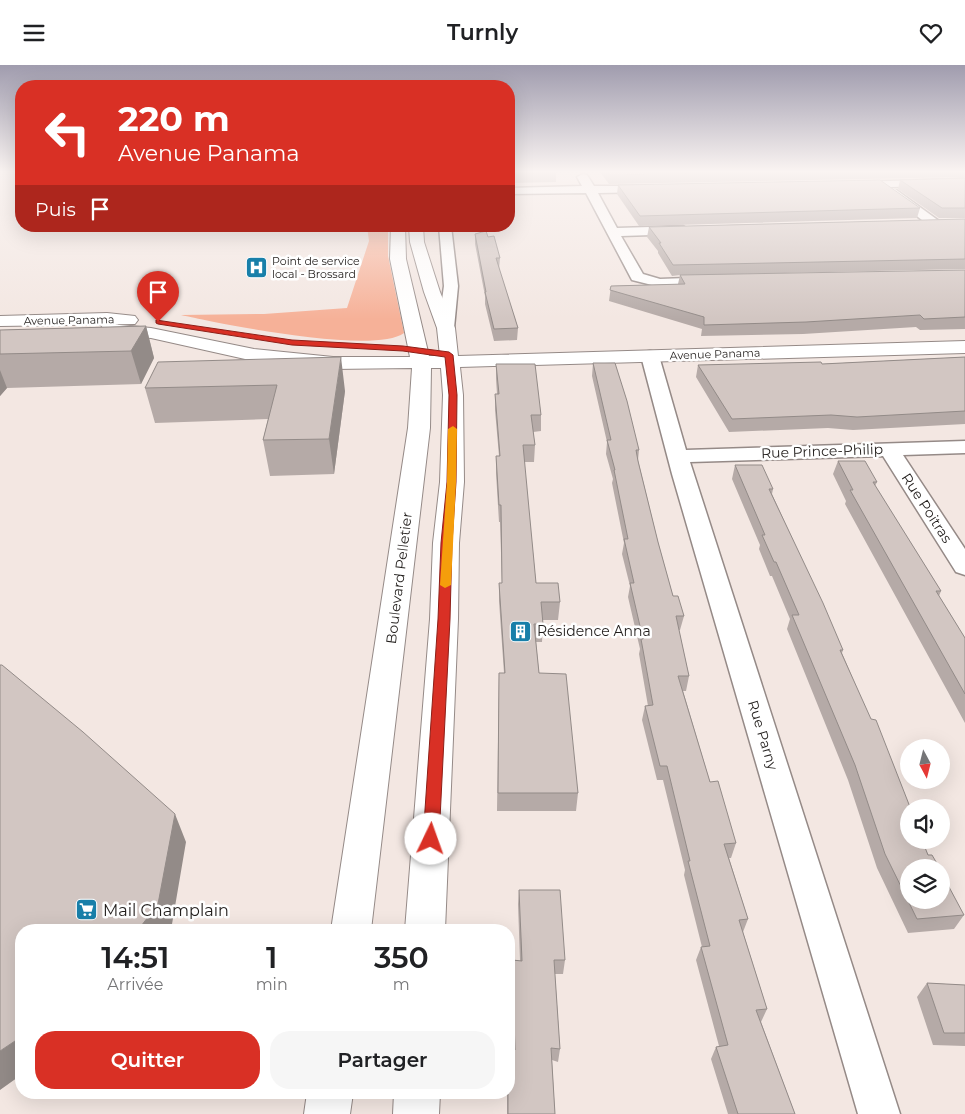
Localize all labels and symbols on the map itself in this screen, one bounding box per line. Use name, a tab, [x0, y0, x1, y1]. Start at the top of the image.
place label: Point de service local - Brossard	[272, 254, 360, 281]
hospital icon: Point de service local - Brossard	[244, 255, 268, 279]
pin	[137, 271, 179, 322]
street label: Avenue Panama	[24, 312, 114, 328]
street label: Avenue Panama	[669, 345, 761, 363]
street label: Rue Prince-Philip	[761, 440, 883, 462]
street label: Rue Poitras	[898, 470, 956, 546]
street label: Boulevard Pelletier	[382, 511, 416, 645]
building icon: Résidence Anna	[509, 619, 533, 643]
place label: Résidence Anna	[537, 622, 651, 640]
street label: Rue Parny	[744, 698, 782, 772]
north arrow	[900, 739, 950, 789]
position arrow	[404, 812, 456, 864]
supermarket icon: Mail Champlain	[75, 898, 99, 922]
place label: Mail Champlain	[103, 901, 229, 920]

